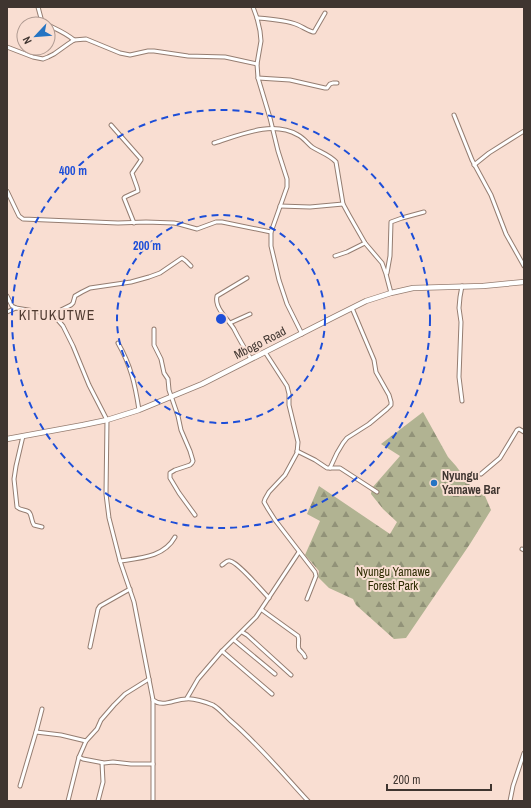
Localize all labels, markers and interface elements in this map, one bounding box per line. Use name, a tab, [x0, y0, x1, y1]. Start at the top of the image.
north arrow	[16, 16, 56, 56]
text: N	[19, 34, 35, 46]
text: 400 m	[59, 163, 87, 179]
text: 200 m	[133, 238, 161, 254]
district label: KITUKUTWE	[19, 306, 95, 324]
centre of rings	[214, 312, 228, 326]
street label: Mbogo Road	[231, 323, 289, 363]
place label: Nyungu Yamawe Bar	[442, 468, 500, 498]
marker: Nyungu Yamawe Bar	[429, 478, 439, 488]
park label: Nyungu Yamawe Forest Park	[356, 564, 430, 594]
scale bar	[387, 766, 491, 792]
text: 200 m	[393, 772, 420, 788]

